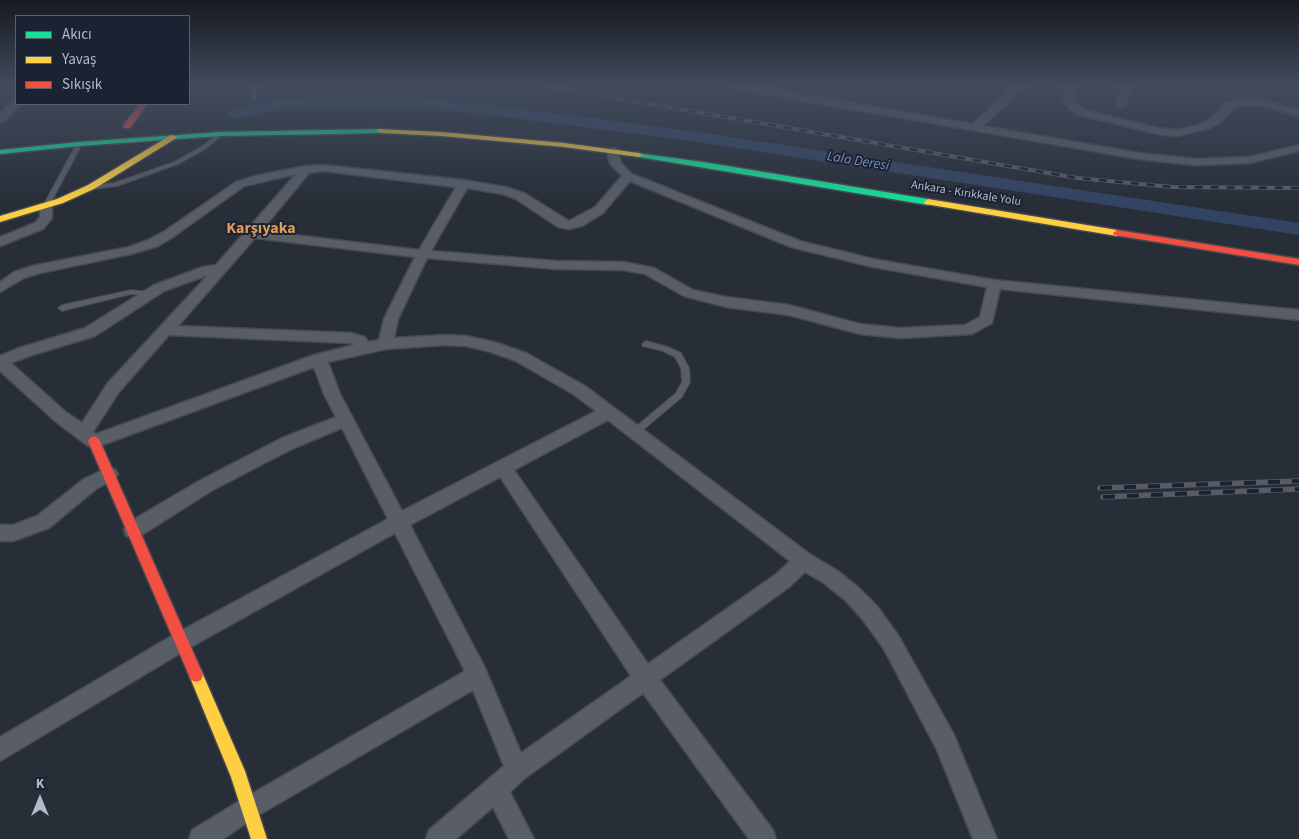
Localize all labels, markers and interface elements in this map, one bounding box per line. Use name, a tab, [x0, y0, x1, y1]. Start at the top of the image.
legend	[15, 15, 190, 105]
text: Akıcı	[62, 24, 92, 45]
text: Yavaş	[62, 49, 96, 70]
text: Sıkışık	[62, 74, 102, 95]
water label: Lala Deresi	[826, 149, 890, 175]
street label: Ankara - Kırıkkale Yolu	[910, 178, 1022, 210]
district label: Karşıyaka	[226, 219, 296, 239]
north arrow	[15, 774, 65, 824]
text: K	[36, 774, 44, 794]

